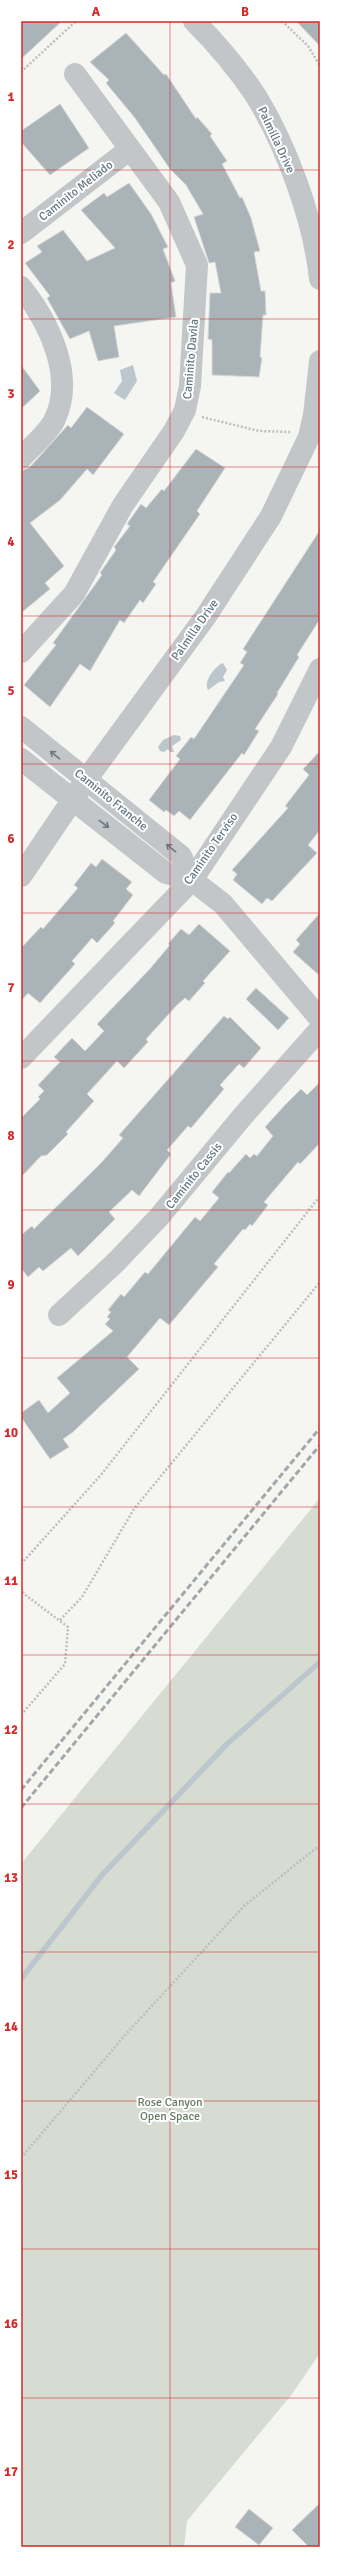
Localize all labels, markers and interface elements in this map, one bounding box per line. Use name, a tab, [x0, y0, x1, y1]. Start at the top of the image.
text: A	[92, 4, 101, 20]
text: B	[241, 4, 249, 20]
text: 1	[7, 89, 15, 105]
street label: Palmilla Drive	[254, 104, 298, 176]
street label: Caminito Meliado	[36, 157, 116, 225]
text: 2	[7, 237, 15, 253]
street label: Caminito Davila	[180, 318, 202, 400]
text: 3	[7, 386, 15, 402]
text: 4	[7, 534, 15, 550]
street label: Palmilla Drive	[168, 596, 222, 664]
text: 5	[7, 683, 15, 699]
one-way arrow	[50, 751, 61, 760]
street label: Caminito Franche	[71, 766, 151, 834]
street label: Caminito Terviso	[181, 810, 241, 888]
one-way arrow	[98, 820, 109, 828]
text: 6	[7, 831, 15, 847]
one-way arrow	[165, 844, 176, 853]
text: 7	[7, 980, 15, 996]
text: 8	[7, 1128, 15, 1144]
street label: Caminito Cassis	[163, 1140, 225, 1212]
text: 9	[7, 1277, 15, 1293]
text: 10	[4, 1425, 18, 1441]
text: 11	[4, 1573, 18, 1589]
text: 12	[4, 1722, 18, 1738]
text: 13	[4, 1870, 18, 1886]
text: 14	[4, 2019, 18, 2035]
park label: Rose Canyon Open Space	[137, 2095, 203, 2124]
text: 15	[4, 2167, 18, 2183]
text: 16	[4, 2316, 18, 2332]
text: 17	[4, 2464, 18, 2480]

